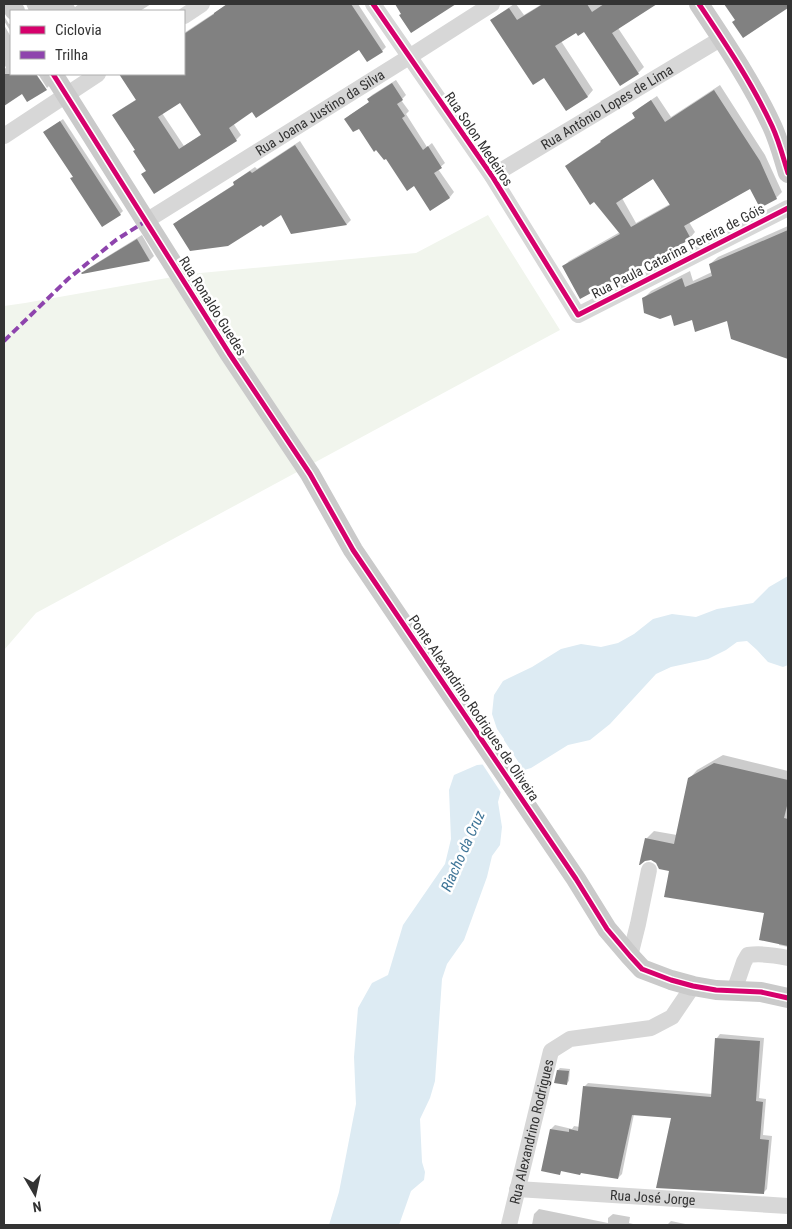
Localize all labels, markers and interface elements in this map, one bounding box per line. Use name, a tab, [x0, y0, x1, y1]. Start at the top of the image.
legend	[10, 10, 185, 75]
text: Ciclovia	[55, 21, 102, 39]
text: Trilha	[55, 46, 88, 64]
street label: Rua Antônio Lopes de Lima	[538, 61, 676, 153]
street label: Rua Joana Justino da Silva	[253, 66, 387, 159]
street label: Rua Solon Medeiros	[442, 89, 516, 189]
street label: Rua Paula Catarina Pereira de Góis	[589, 200, 767, 302]
street label: Rua Ronaldo Guedes	[176, 253, 250, 359]
street label: Ponte Alexandrino Rodrigues de Oliveira	[406, 612, 542, 804]
water label: Riacho da Cruz	[437, 807, 489, 894]
street label: Rua Alexandrino Rodrigues	[506, 1058, 557, 1206]
north arrow	[10, 1169, 60, 1219]
street label: Rua José Jorge	[610, 1187, 696, 1208]
text: N	[32, 1198, 43, 1215]

